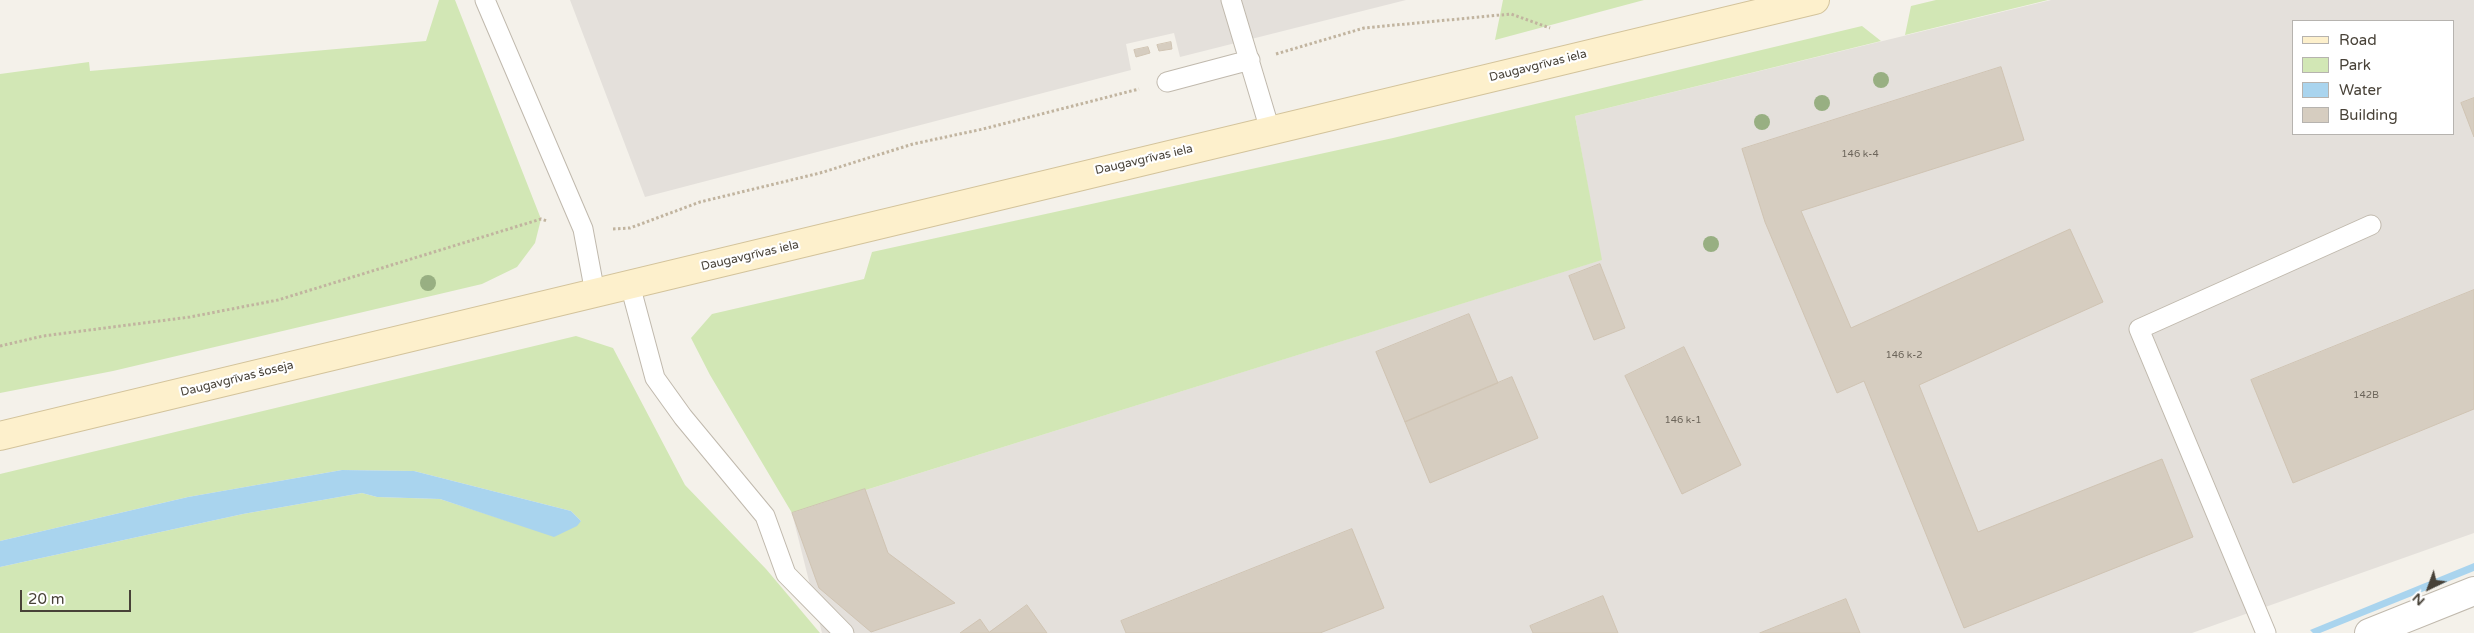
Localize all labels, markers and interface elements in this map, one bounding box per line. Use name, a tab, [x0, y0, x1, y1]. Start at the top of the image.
legend	[2292, 20, 2454, 135]
text: Road	[2339, 31, 2377, 49]
street label: Daugavgrīvas iela	[1488, 47, 1588, 85]
text: Park	[2339, 56, 2371, 74]
text: Water	[2339, 81, 2382, 99]
text: Building	[2339, 106, 2398, 124]
street label: Daugavgrīvas iela	[1094, 142, 1194, 178]
house number: 146 k-4	[1841, 148, 1879, 160]
street label: Daugavgrīvas iela	[700, 238, 800, 274]
house number: 146 k-2	[1885, 349, 1923, 361]
street label: Daugavgrīvas šoseja	[179, 358, 295, 400]
house number: 142B	[2353, 389, 2379, 401]
house number: 146 k-1	[1664, 414, 1702, 426]
north arrow	[2404, 563, 2454, 613]
scale bar	[22, 580, 134, 612]
text: N	[2409, 589, 2428, 610]
text: 20 m	[28, 590, 65, 608]

